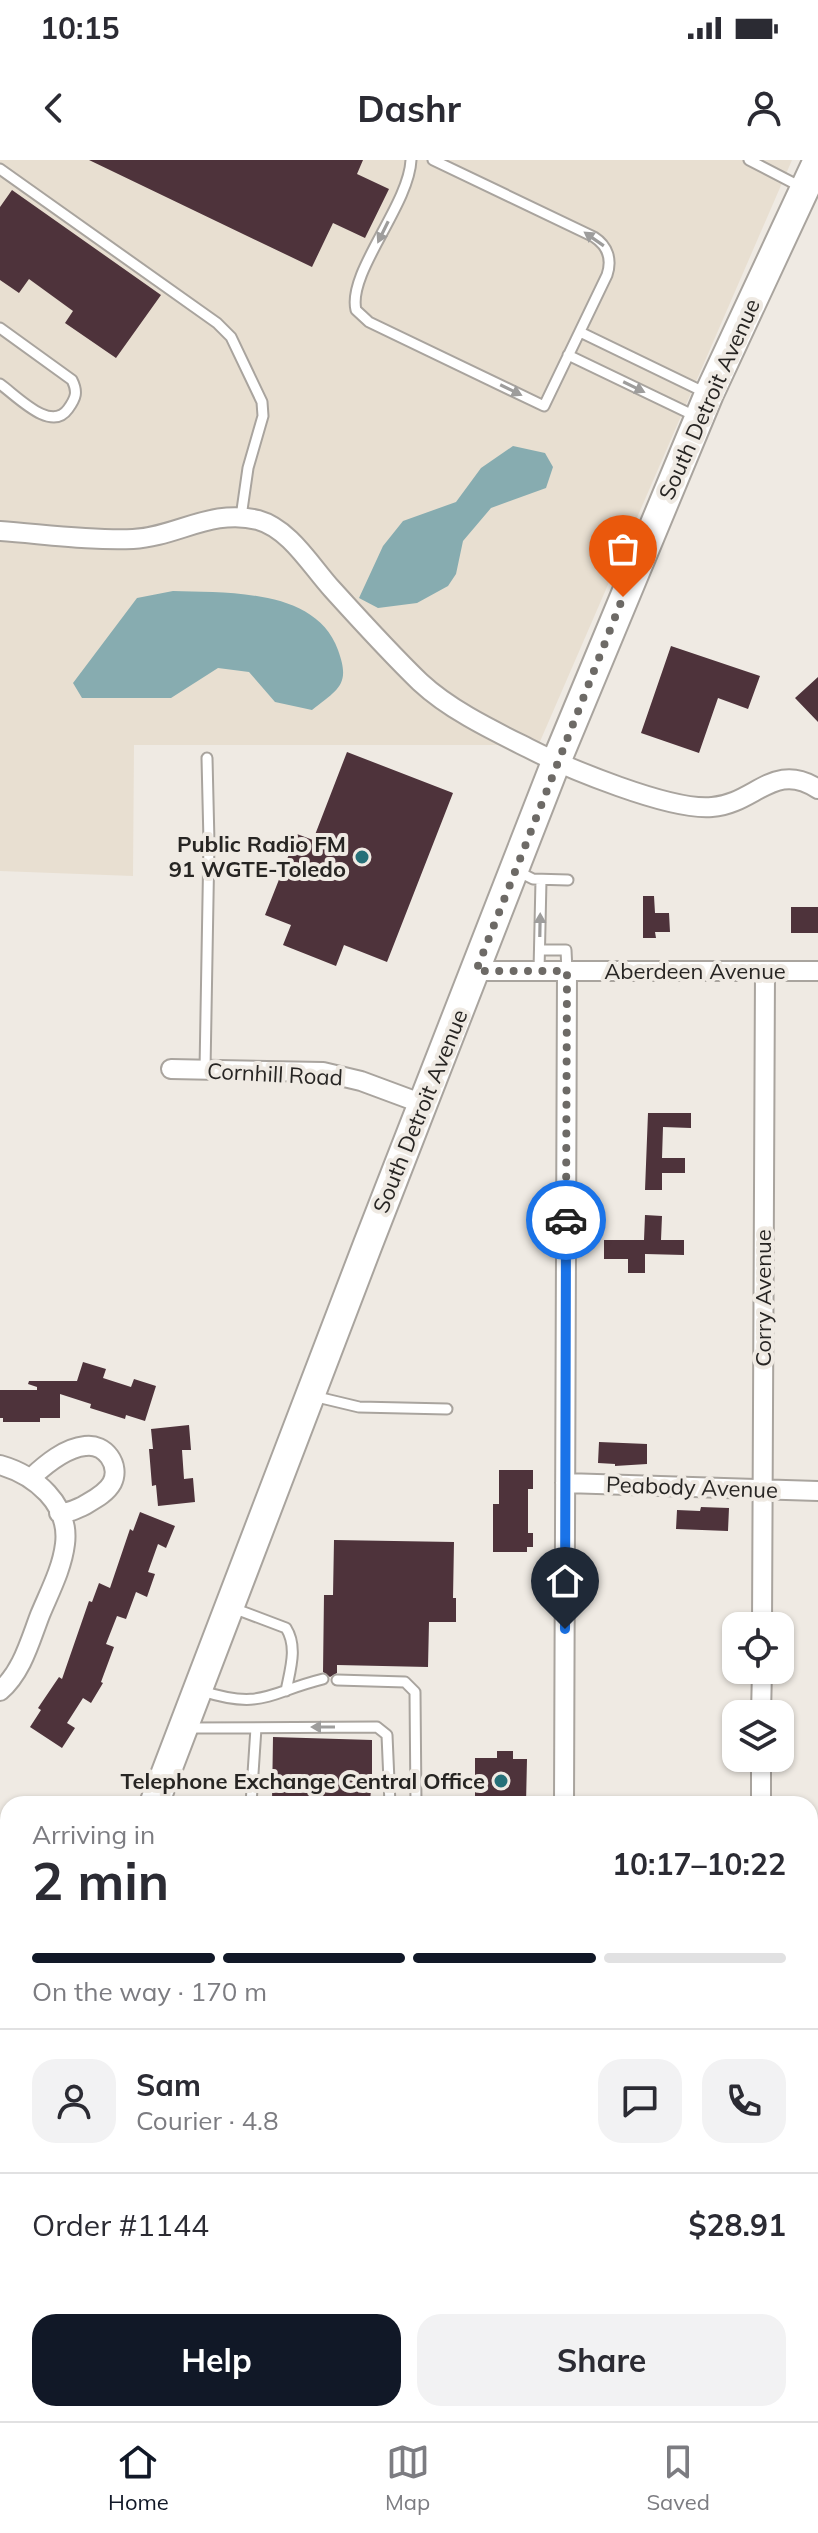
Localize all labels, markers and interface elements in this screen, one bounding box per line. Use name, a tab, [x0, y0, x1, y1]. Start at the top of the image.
text: 10:15	[40, 9, 119, 47]
icon: back	[32, 86, 76, 130]
text: Dashr	[357, 86, 461, 131]
icon: person	[742, 86, 786, 130]
one-way arrow	[376, 221, 390, 244]
one-way arrow	[583, 231, 605, 247]
street label: South Detroit Avenue	[652, 294, 766, 504]
one-way arrow	[622, 380, 645, 393]
one-way arrow	[500, 384, 523, 397]
pin	[589, 515, 657, 597]
icon: bag	[601, 527, 645, 571]
place label: Public Radio FM 91 WGTE-Toledo	[169, 830, 346, 883]
marker: Public Radio FM 91 WGTE-Toledo	[353, 848, 371, 866]
one-way arrow	[534, 912, 546, 937]
street label: Aberdeen Avenue	[604, 957, 786, 985]
street label: South Detroit Avenue	[366, 1005, 474, 1217]
street label: Cornhill Road	[206, 1056, 344, 1092]
courier	[526, 1180, 606, 1260]
icon: car	[544, 1198, 588, 1242]
street label: Corry Avenue	[749, 1229, 777, 1367]
street label: Peabody Avenue	[606, 1470, 778, 1504]
pin	[531, 1547, 599, 1629]
icon: home	[543, 1559, 587, 1603]
map controls	[722, 1612, 794, 1772]
button: locate	[722, 1612, 794, 1684]
button: layers	[722, 1700, 794, 1772]
one-way arrow	[310, 1721, 335, 1734]
place label: Telephone Exchange Central Office	[121, 1767, 485, 1795]
marker: Telephone Exchange Central Office	[492, 1772, 510, 1790]
text: Arriving in	[32, 1818, 155, 1851]
text: 10:17–10:22	[612, 1845, 786, 1883]
text: 2 min	[32, 1848, 169, 1913]
text: On the way · 170 m	[32, 1975, 267, 2008]
button: person	[32, 2059, 116, 2143]
button: chat	[598, 2059, 682, 2143]
button: phone	[702, 2059, 786, 2143]
text: Sam	[136, 2066, 201, 2104]
text: Courier · 4.8	[136, 2104, 279, 2137]
text: Order #1144	[32, 2206, 209, 2244]
text: $28.91	[689, 2206, 786, 2244]
button: Help	[32, 2314, 401, 2406]
button: Share	[417, 2314, 786, 2406]
tab: Home	[108, 2440, 169, 2516]
tab: Map	[385, 2440, 430, 2516]
tab: Saved	[646, 2440, 710, 2516]

